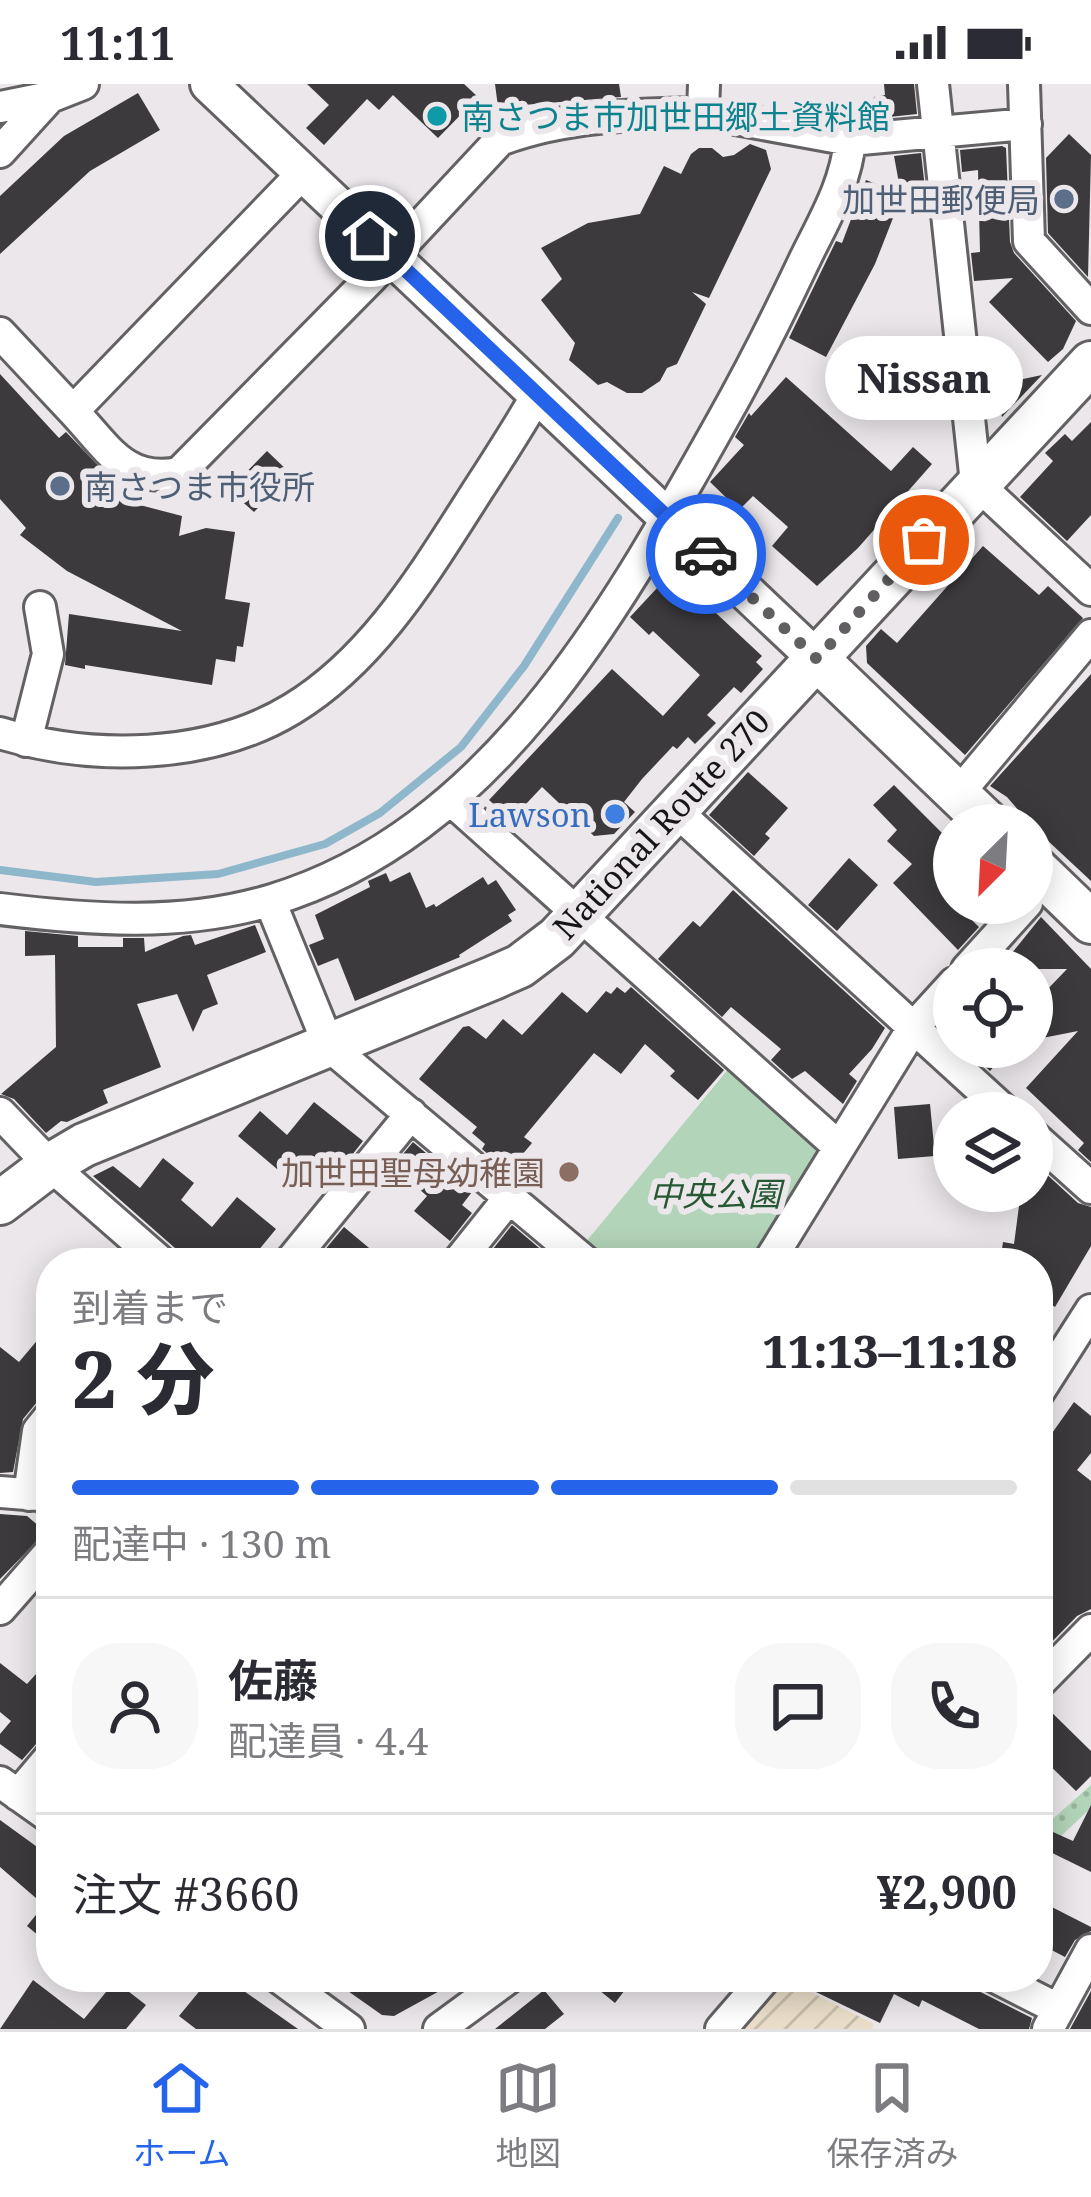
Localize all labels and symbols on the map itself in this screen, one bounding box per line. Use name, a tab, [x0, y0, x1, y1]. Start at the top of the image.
place label: 南さつま市加世田郷土資料館	[461, 94, 890, 139]
marker: 南さつま市加世田郷土資料館	[424, 103, 450, 129]
place label: 加世田郵便局	[842, 177, 1040, 222]
pin	[319, 185, 421, 287]
marker: 加世田郵便局	[1051, 186, 1077, 212]
callout: Nissan	[825, 336, 1023, 420]
place label: 南さつま市役所	[84, 464, 315, 509]
marker: 南さつま市役所	[47, 473, 73, 499]
pin	[873, 489, 975, 591]
courier	[646, 494, 766, 614]
street label: National Route 270	[543, 700, 779, 948]
place label: Lawson	[468, 792, 591, 837]
marker: Lawson	[602, 801, 628, 827]
north arrow	[933, 804, 1053, 924]
place label: 加世田聖母幼稚園	[281, 1150, 545, 1195]
marker: 加世田聖母幼稚園	[556, 1159, 582, 1185]
park label: 中央公園	[649, 1171, 785, 1216]

